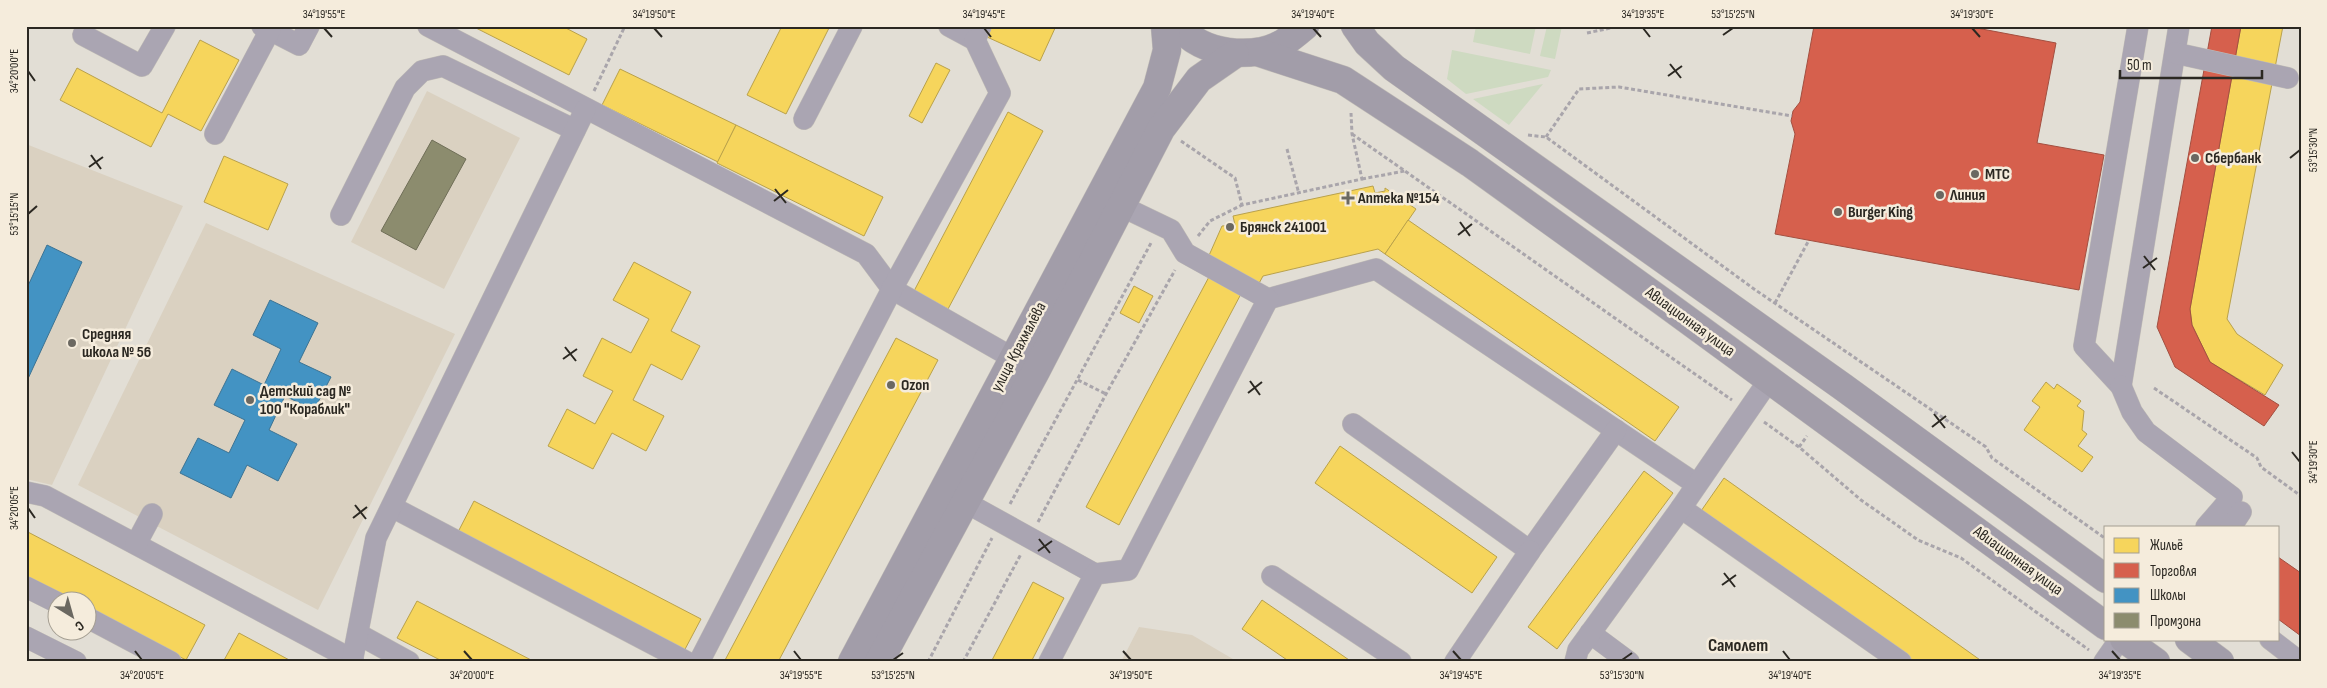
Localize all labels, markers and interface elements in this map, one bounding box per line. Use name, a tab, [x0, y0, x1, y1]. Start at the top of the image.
text: 34°19'55"E	[303, 7, 345, 22]
text: 34°19'50"E	[632, 7, 676, 22]
text: 34°19'45"E	[963, 7, 1006, 22]
text: 34°19'40"E	[1291, 7, 1335, 22]
text: 34°19'35"E	[1622, 7, 1664, 22]
text: 53°15'25"N	[1711, 7, 1755, 22]
text: 34°19'30"E	[1950, 7, 1994, 22]
scale bar	[2120, 48, 2262, 80]
text: 34°20'00"E	[7, 49, 22, 93]
text: 50 m	[2127, 56, 2152, 75]
text: 53°15'30"N	[2306, 128, 2321, 172]
place label: Сбербанк	[2205, 149, 2261, 168]
marker: Сбербанк	[2189, 152, 2201, 164]
place label: МТС	[1985, 165, 2010, 184]
marker: МТС	[1969, 168, 1981, 180]
place label: Линия	[1949, 186, 1985, 205]
place label: Аптека №154	[1357, 189, 1440, 208]
marker: Линия	[1934, 189, 1946, 201]
marker: Аптека №154	[1342, 192, 1354, 204]
text: 53°15'15"N	[7, 193, 22, 235]
place label: Burger King	[1848, 203, 1913, 222]
marker: Burger King	[1832, 206, 1844, 218]
place label: Брянск 241001	[1240, 218, 1327, 237]
marker: Брянск 241001	[1224, 221, 1236, 233]
street label: Авиационная улица	[1641, 283, 1738, 361]
street label: улица Крахмалёва	[987, 299, 1051, 395]
place label: Средняя школа № 56	[82, 325, 151, 362]
marker: Средняя школа № 56	[66, 337, 78, 349]
place label: Ozon	[901, 376, 929, 395]
marker: Ozon	[885, 379, 897, 391]
place label: Детский сад № 100 "Кораблик"	[260, 382, 351, 419]
marker: Детский сад № 100 "Кораблик"	[244, 394, 256, 406]
text: 34°19'30"E	[2306, 440, 2321, 484]
text: 34°20'05"E	[7, 486, 22, 530]
street label: Авиационная улица	[1969, 522, 2066, 600]
legend	[2104, 526, 2280, 640]
text: Жильё	[2150, 536, 2183, 555]
text: Торговля	[2150, 562, 2197, 581]
text: Школы	[2150, 586, 2186, 605]
north arrow	[48, 590, 98, 640]
text: Промзона	[2150, 612, 2201, 631]
text: С	[72, 617, 88, 635]
district label: Самолет	[1708, 635, 1768, 656]
text: 34°20'05"E	[120, 668, 164, 683]
text: 34°20'00"E	[450, 668, 494, 683]
text: 34°19'55"E	[780, 668, 822, 683]
text: 53°15'25"N	[871, 668, 915, 683]
text: 34°19'50"E	[1109, 668, 1153, 683]
text: 34°19'45"E	[1440, 668, 1483, 683]
text: 53°15'30"N	[1600, 668, 1644, 683]
text: 34°19'40"E	[1768, 668, 1812, 683]
text: 34°19'35"E	[2099, 668, 2141, 683]

